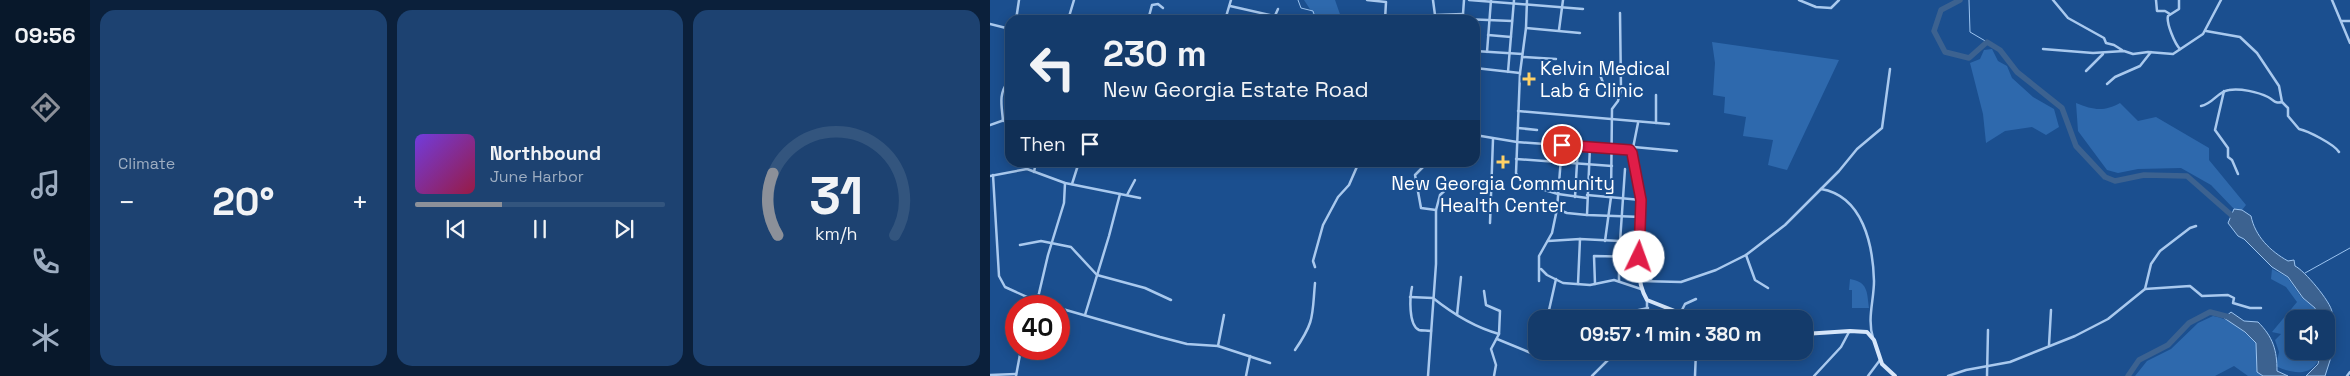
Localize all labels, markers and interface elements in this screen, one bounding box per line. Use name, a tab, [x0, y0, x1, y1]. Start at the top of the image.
text: 09:56	[14, 21, 76, 49]
text: 230 m	[1103, 32, 1207, 76]
icon: left	[1020, 35, 1085, 100]
place label: Kelvin Medical Lab & Clinic	[1540, 56, 1670, 103]
marker: Kelvin Medical Lab & Clinic	[1522, 72, 1536, 86]
text: New Georgia Estate Road	[1103, 75, 1369, 103]
icon: directions	[28, 90, 63, 125]
pin	[1541, 124, 1583, 166]
icon: arrive	[1076, 130, 1104, 158]
icon: arrive	[1548, 131, 1576, 159]
text: Then	[1020, 132, 1066, 157]
text: Northbound	[490, 141, 601, 166]
text: Climate	[118, 153, 175, 174]
marker: New Georgia Community Health Center	[1496, 155, 1510, 169]
text: 31	[810, 163, 864, 229]
text: June Harbor	[490, 166, 584, 187]
icon: music	[28, 167, 63, 202]
place label: New Georgia Community Health Center	[1391, 171, 1615, 218]
text: 20°	[212, 178, 274, 226]
text: −	[118, 184, 135, 220]
text: +	[351, 184, 369, 220]
icon: previous	[442, 215, 470, 243]
icon: pause	[526, 215, 554, 243]
icon: next	[610, 215, 638, 243]
text: km/h	[815, 222, 858, 245]
position arrow	[1612, 230, 1664, 282]
icon: phone	[28, 244, 63, 279]
speed limit sign: 40	[1005, 295, 1070, 360]
map controls	[2285, 310, 2335, 360]
button: sound	[2285, 310, 2335, 360]
icon: climate	[28, 320, 63, 355]
text: 09:57 · 1 min · 380 m	[1580, 322, 1761, 347]

